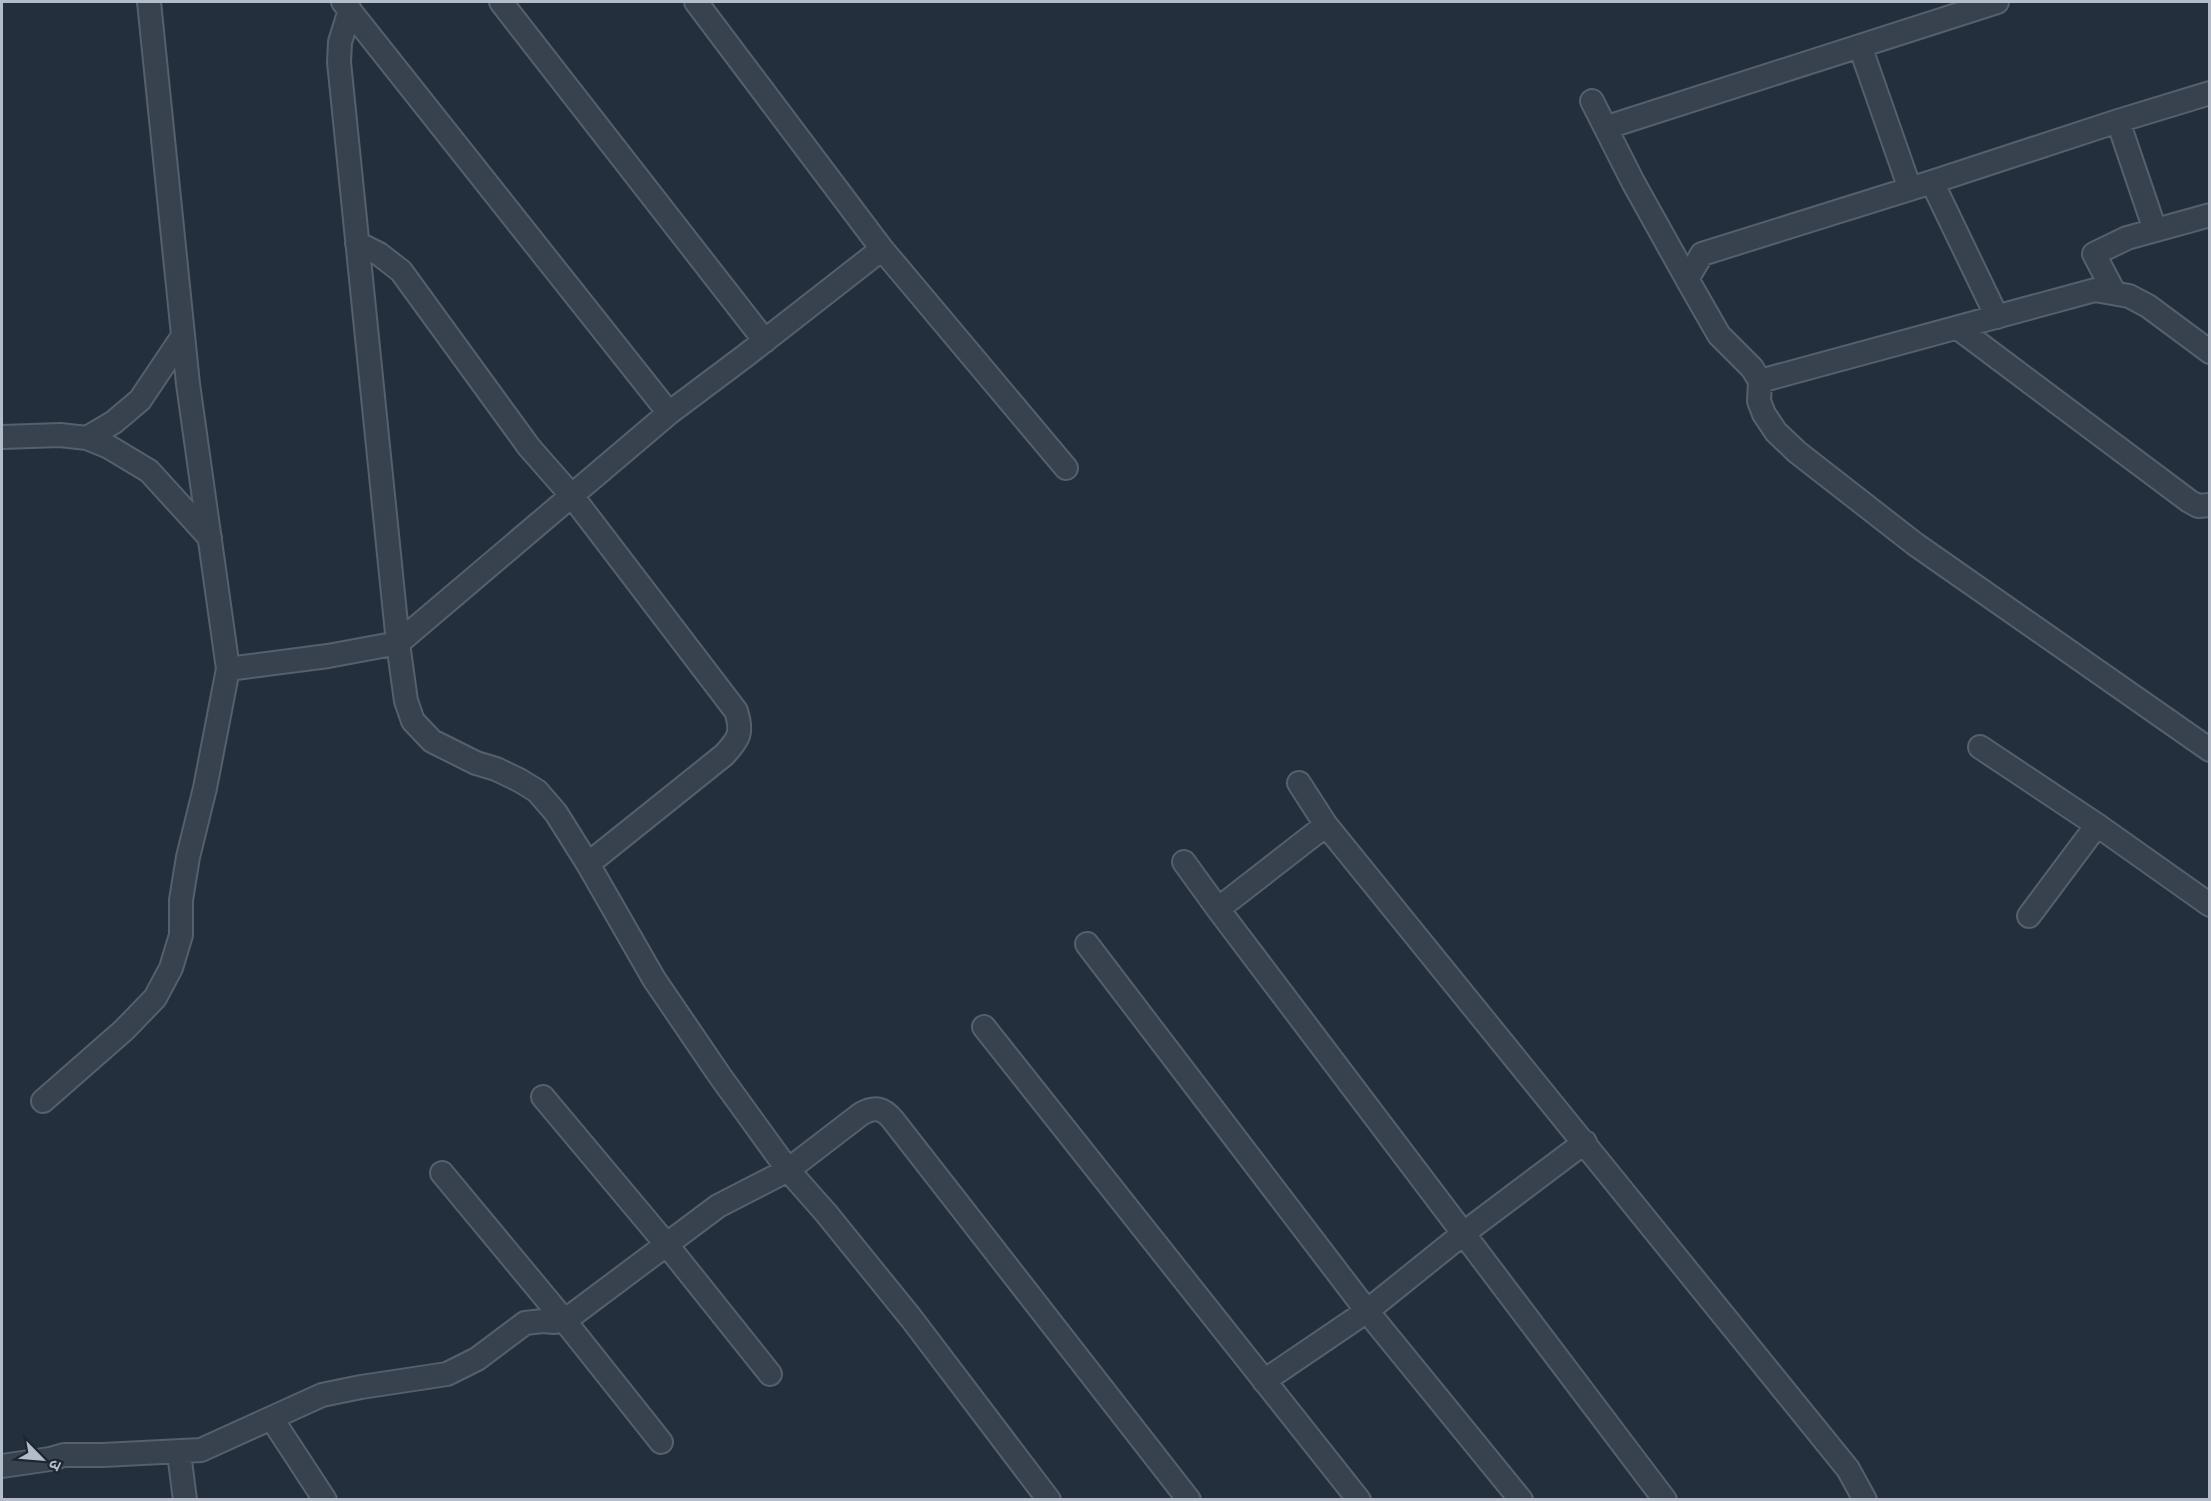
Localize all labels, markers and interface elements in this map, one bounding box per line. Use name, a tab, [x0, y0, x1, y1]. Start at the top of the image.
north arrow	[12, 1429, 72, 1489]
text: उ	[42, 1456, 65, 1474]

